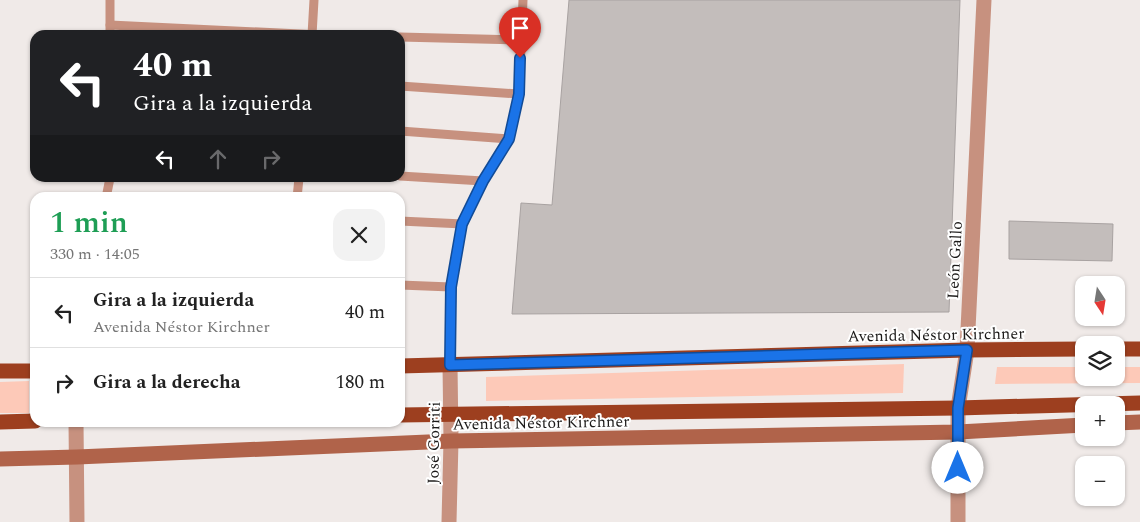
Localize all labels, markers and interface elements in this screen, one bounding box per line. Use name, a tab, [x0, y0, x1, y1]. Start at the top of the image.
pin	[499, 7, 541, 58]
icon: arrive	[506, 14, 534, 42]
text: 40 m	[133, 39, 213, 92]
icon: left	[50, 50, 115, 115]
text: Gira a la izquierda	[133, 87, 312, 120]
icon: left	[151, 145, 179, 173]
icon: ahead	[204, 145, 232, 173]
icon: right	[257, 145, 285, 173]
text: 1 min	[50, 200, 128, 246]
button: close	[333, 209, 385, 261]
street label: León Gallo	[941, 221, 969, 300]
text: 330 m · 14:05	[50, 242, 140, 266]
north arrow	[1075, 276, 1125, 326]
map controls	[1075, 276, 1125, 506]
text: Gira a la izquierda	[93, 286, 254, 315]
text: 40 m	[345, 298, 385, 327]
icon: left	[50, 299, 78, 327]
text: Avenida Néstor Kirchner	[93, 315, 270, 339]
street label: Avenida Néstor Kirchner	[847, 321, 1025, 349]
button: layers	[1075, 336, 1125, 386]
text: Gira a la derecha	[93, 368, 240, 397]
text: 180 m	[335, 368, 385, 397]
icon: right	[50, 369, 78, 397]
button: +	[1075, 396, 1125, 446]
street label: José Gorriti	[421, 402, 447, 484]
street label: Avenida Néstor Kirchner	[452, 409, 630, 437]
position arrow	[931, 441, 983, 493]
button: −	[1075, 456, 1125, 506]

